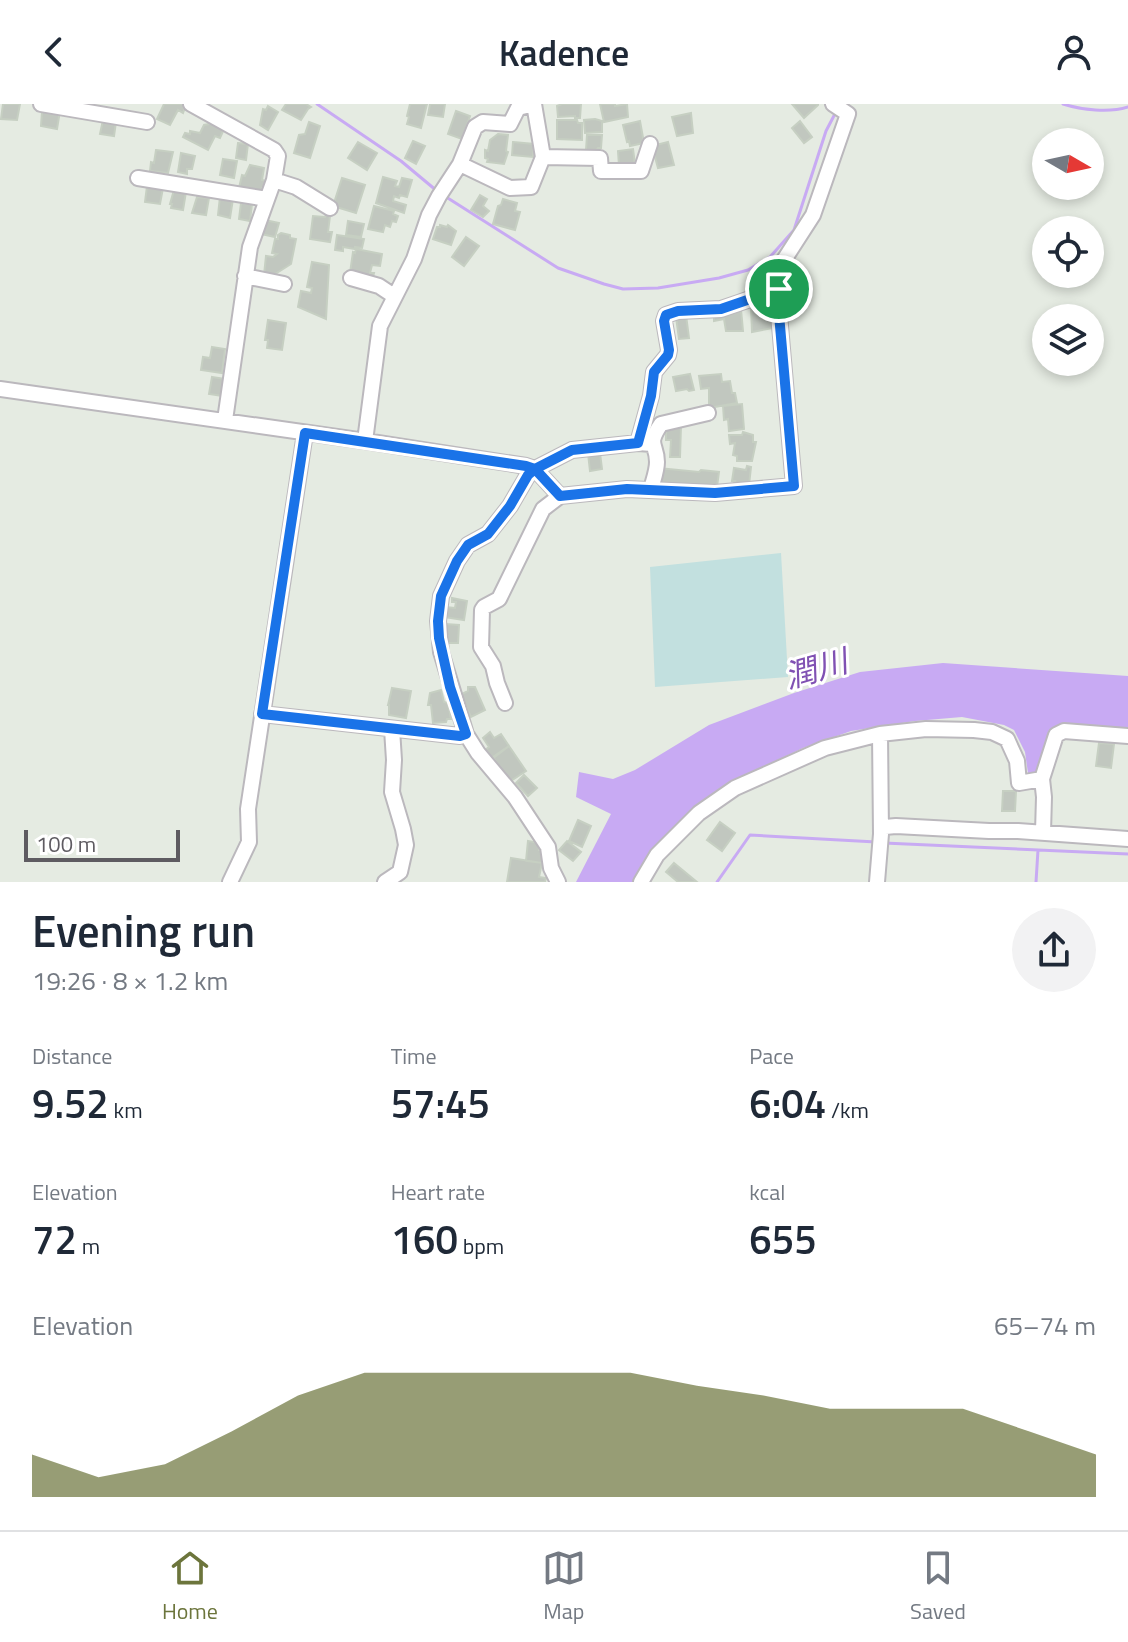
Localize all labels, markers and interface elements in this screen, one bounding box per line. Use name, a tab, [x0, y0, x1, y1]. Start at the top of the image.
text: Kadence	[499, 25, 629, 80]
icon: back	[32, 30, 76, 74]
icon: person	[1052, 30, 1096, 74]
north arrow	[1032, 128, 1104, 200]
map controls	[1032, 128, 1104, 376]
button: locate	[1032, 216, 1104, 288]
pin	[745, 255, 813, 323]
icon: arrive	[757, 267, 801, 311]
button: layers	[1032, 304, 1104, 376]
water label: 潤川	[778, 635, 856, 700]
scale bar	[24, 826, 180, 862]
text: 100 m	[36, 827, 96, 861]
text: Evening run	[32, 897, 255, 964]
button: share	[1012, 908, 1096, 992]
text: 19:26 · 8 × 1.2 km	[32, 961, 228, 1000]
text: Distance	[32, 1039, 112, 1073]
text: Time	[391, 1039, 437, 1073]
text: Pace	[749, 1039, 794, 1073]
text: 9.52	[32, 1073, 109, 1134]
text: 57:45	[391, 1073, 490, 1134]
text: 6:04	[749, 1073, 826, 1134]
text: km	[109, 1093, 143, 1127]
text: /km	[826, 1093, 869, 1127]
text: Elevation	[32, 1175, 118, 1209]
text: Heart rate	[391, 1175, 485, 1209]
text: kcal	[749, 1175, 785, 1209]
text: 72	[32, 1209, 77, 1270]
text: 160	[391, 1209, 458, 1270]
text: 655	[749, 1209, 817, 1270]
text: m	[77, 1229, 100, 1263]
text: bpm	[458, 1229, 504, 1263]
text: Elevation	[32, 1306, 133, 1345]
text: 65–74 m	[994, 1306, 1096, 1345]
tab: Home	[162, 1546, 218, 1628]
tab: Map	[542, 1546, 586, 1628]
tab: Saved	[910, 1546, 966, 1628]

